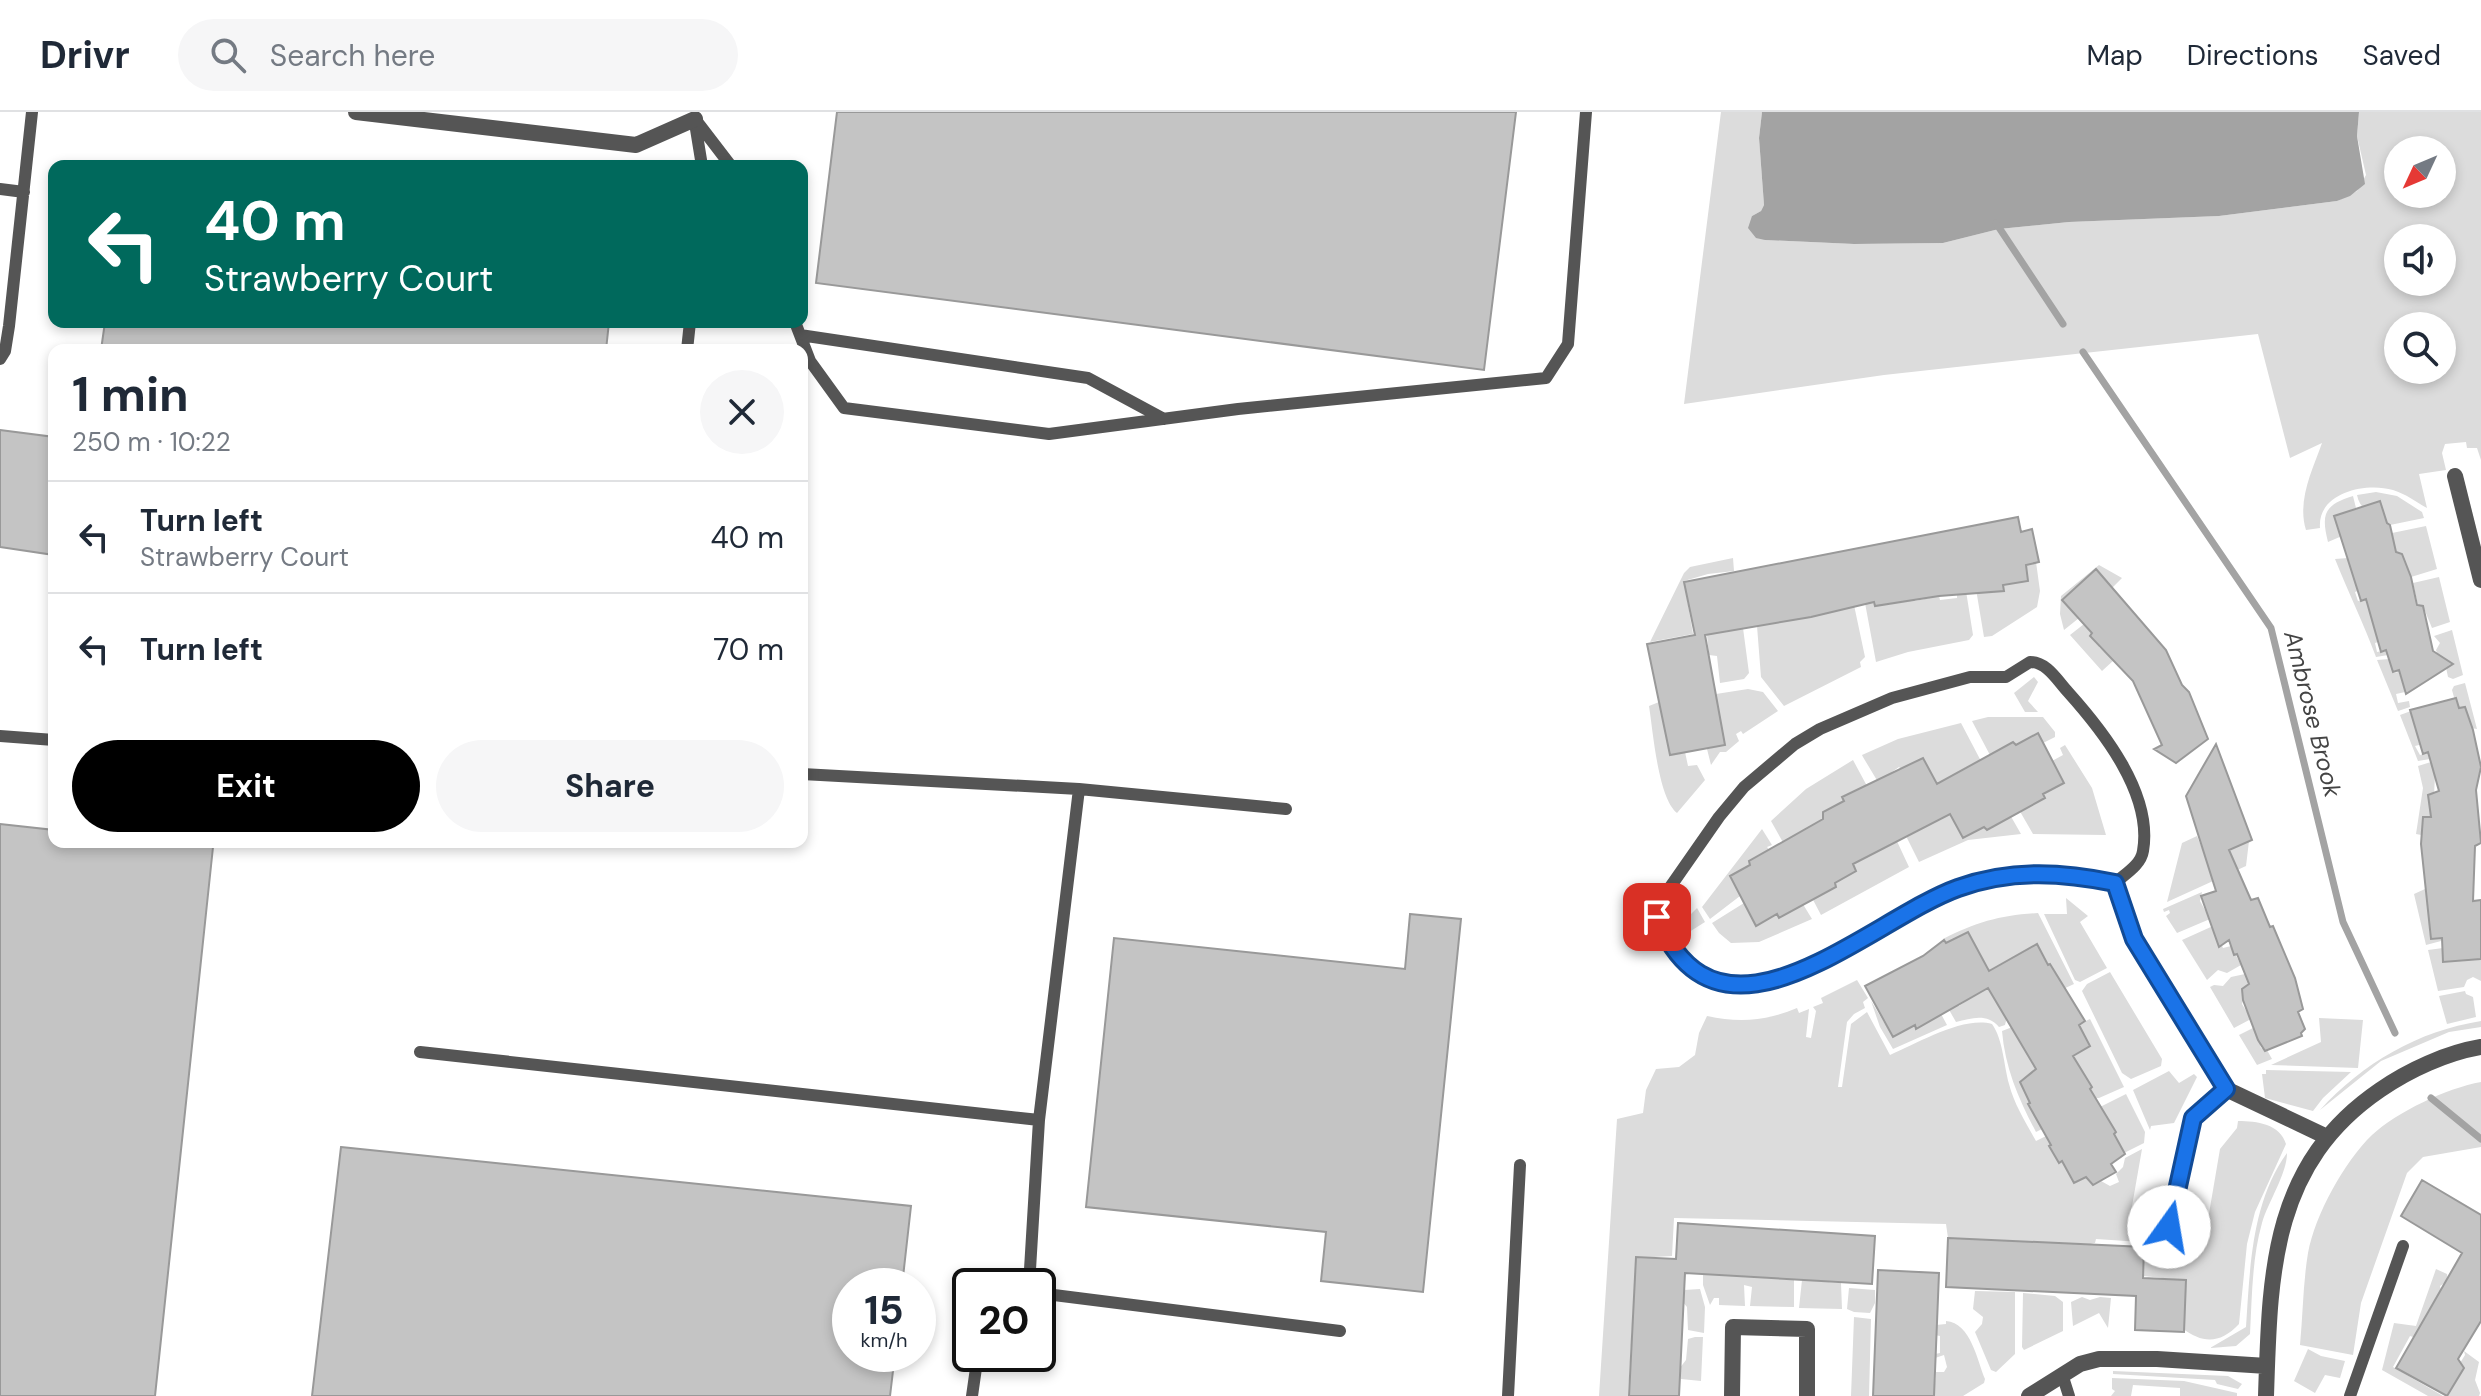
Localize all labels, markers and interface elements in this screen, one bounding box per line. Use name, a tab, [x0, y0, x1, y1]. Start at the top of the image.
search box	[178, 19, 738, 91]
text: Drivr	[40, 30, 130, 80]
icon: search	[206, 33, 250, 77]
text: Search here	[270, 36, 435, 75]
text: Map	[2086, 37, 2143, 74]
text: Directions	[2187, 37, 2319, 74]
text: Saved	[2363, 37, 2441, 74]
north arrow	[2384, 136, 2456, 208]
map controls	[2384, 136, 2456, 384]
text: 40 m	[204, 184, 346, 257]
icon: left	[72, 192, 176, 296]
button: sound	[2384, 224, 2456, 296]
text: Strawberry Court	[204, 255, 493, 302]
button: search	[2384, 312, 2456, 384]
text: 1 min	[72, 363, 189, 426]
button: close	[700, 370, 784, 454]
text: 250 m · 10:22	[72, 425, 231, 459]
text: Turn left	[140, 501, 263, 540]
icon: left	[72, 515, 116, 559]
text: 40 m	[711, 518, 784, 557]
text: Strawberry Court	[140, 540, 349, 574]
icon: left	[72, 627, 116, 671]
water label: Ambrose Brook	[2277, 627, 2349, 801]
text: Turn left	[140, 630, 263, 669]
text: 70 m	[713, 630, 784, 669]
button: Exit	[72, 740, 420, 832]
button: Share	[436, 740, 784, 832]
pin	[1623, 883, 1691, 951]
icon: arrive	[1635, 895, 1679, 939]
position arrow	[2127, 1185, 2211, 1269]
speed limit sign: 20	[952, 1268, 1056, 1372]
text: 15	[864, 1284, 904, 1336]
text: km/h	[860, 1327, 908, 1353]

